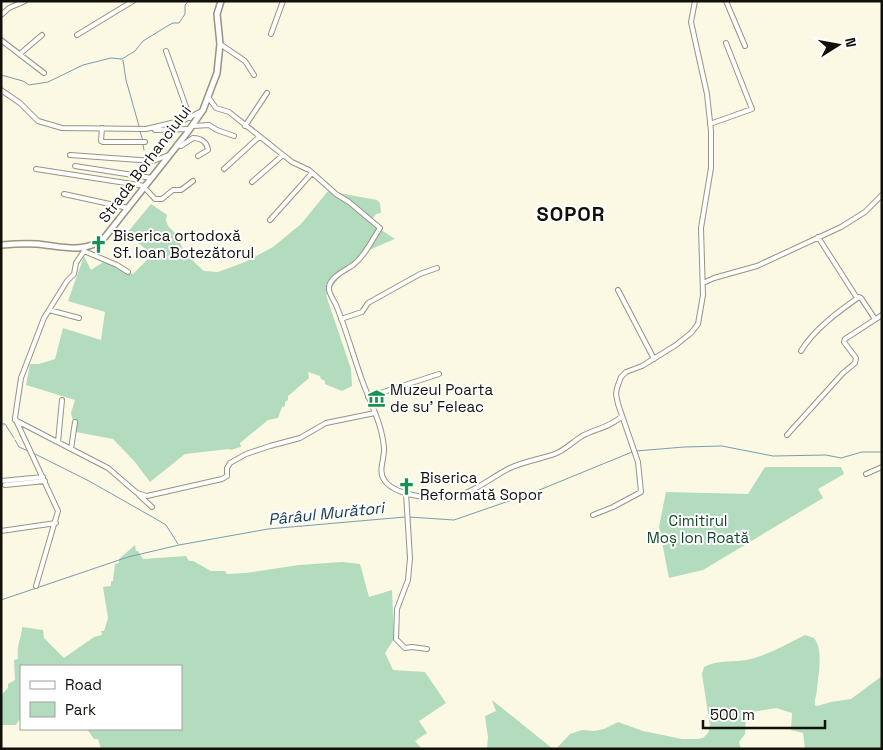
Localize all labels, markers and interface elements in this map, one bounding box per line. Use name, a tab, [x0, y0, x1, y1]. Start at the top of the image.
north arrow	[813, 20, 863, 70]
text: N	[841, 36, 860, 49]
street label: Strada Borhanciului	[94, 101, 195, 226]
district label: SOPOR	[537, 201, 605, 227]
place label: Biserica ortodoxă Sf. Ioan Botezătorul	[113, 226, 254, 262]
church icon: Biserica ortodoxă Sf. Ioan Botezătorul	[89, 235, 109, 255]
place label: Muzeul Poarta de su' Feleac	[390, 380, 493, 416]
museum icon: Muzeul Poarta de su' Feleac	[366, 389, 386, 409]
place label: Biserica Reformată Sopor	[420, 468, 543, 504]
church icon: Biserica Reformată Sopor	[396, 477, 416, 497]
water label: Pârâul Murători	[267, 497, 387, 530]
park label: Cimitirul Moș Ion Roată	[647, 511, 750, 547]
legend	[20, 665, 182, 730]
text: Road	[65, 675, 102, 694]
scale bar	[703, 698, 826, 730]
text: Park	[65, 700, 96, 719]
text: 500 m	[710, 705, 755, 724]

